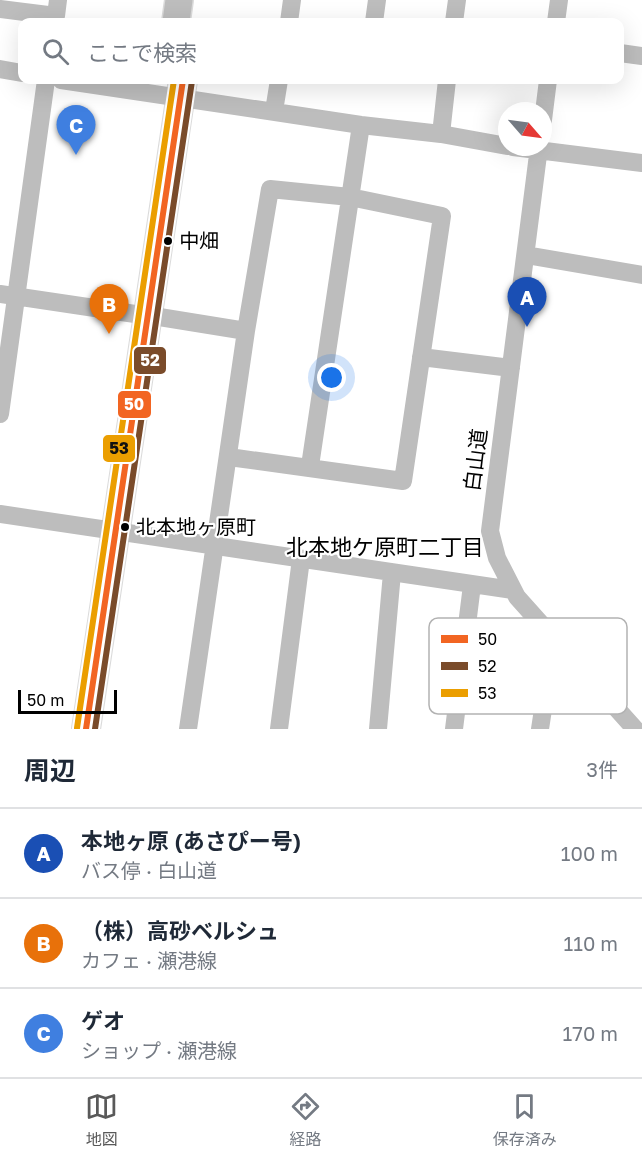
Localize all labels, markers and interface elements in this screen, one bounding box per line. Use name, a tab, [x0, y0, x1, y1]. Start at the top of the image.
search box	[18, 18, 624, 84]
icon: search	[39, 35, 72, 68]
text: ここで検索	[87, 39, 197, 66]
north arrow	[498, 102, 552, 156]
pin: C	[56, 106, 96, 155]
place label: 中畑	[179, 228, 219, 252]
marker: 中畑	[162, 235, 174, 247]
pin: A	[508, 278, 546, 327]
pin: B	[90, 284, 128, 334]
line badge: 52	[133, 346, 167, 375]
text: 52	[140, 350, 160, 370]
your location	[317, 363, 346, 392]
line badge: 50	[117, 390, 152, 419]
text: 50	[124, 394, 144, 414]
street label: 白山道	[458, 427, 492, 493]
line badge: 53	[102, 434, 136, 463]
text: 53	[109, 438, 129, 458]
place label: 北本地ヶ原町	[136, 514, 256, 538]
marker: 北本地ヶ原町	[119, 521, 131, 533]
district label: 北本地ケ原町二丁目	[286, 533, 484, 560]
legend	[429, 618, 627, 714]
text: 50	[478, 629, 497, 649]
text: 52	[478, 656, 497, 676]
text: 53	[478, 683, 497, 703]
scale bar	[18, 687, 117, 714]
text: 50 m	[27, 690, 64, 710]
text: 周辺	[24, 755, 76, 786]
text: 3件	[586, 757, 618, 781]
text: 本地ヶ原 (あさぴー号)	[81, 827, 301, 854]
text: A	[36, 841, 51, 865]
text: 100 m	[561, 841, 618, 865]
text: バス停 · 白山道	[81, 858, 217, 882]
text: （株）高砂ベルシュ	[81, 917, 279, 944]
text: B	[36, 931, 51, 955]
text: 110 m	[564, 931, 618, 955]
text: カフェ · 瀬港線	[81, 948, 217, 972]
text: ゲオ	[81, 1007, 125, 1034]
text: C	[36, 1021, 51, 1045]
text: 170 m	[563, 1021, 618, 1045]
text: ショップ · 瀬港線	[81, 1038, 237, 1062]
tab: 地図	[85, 1090, 118, 1150]
tab: 経路	[289, 1090, 322, 1150]
tab: 保存済み	[493, 1090, 557, 1150]

